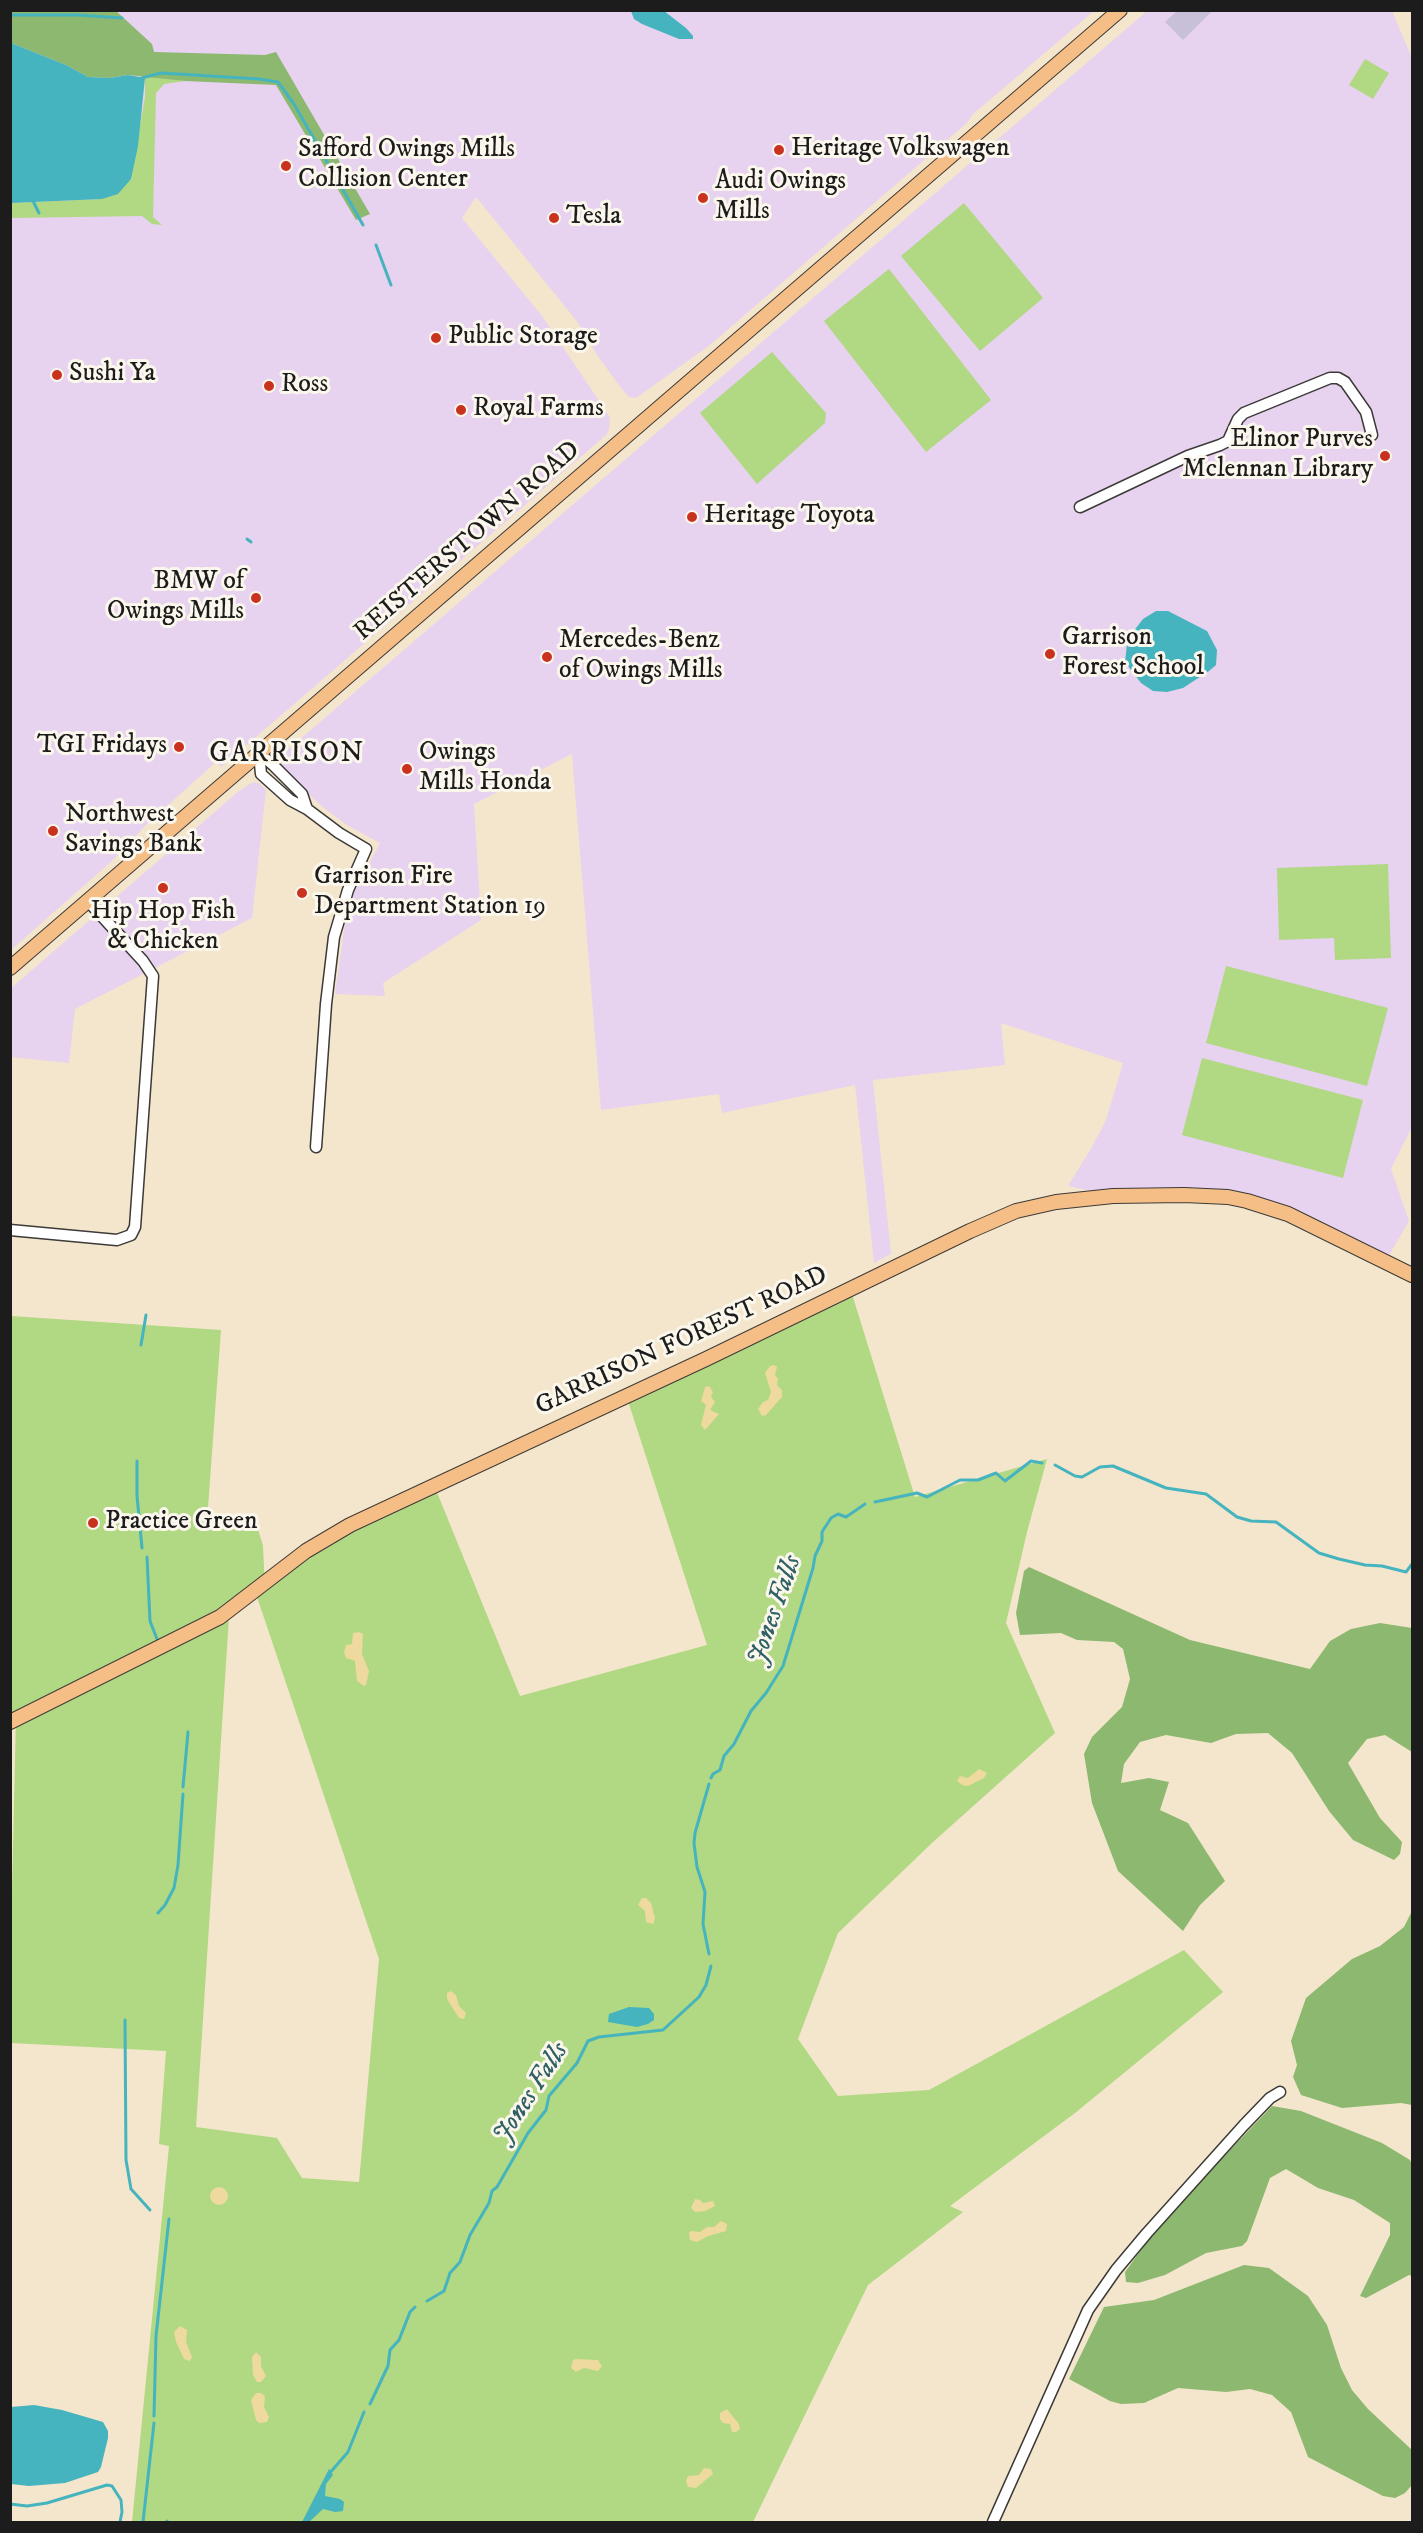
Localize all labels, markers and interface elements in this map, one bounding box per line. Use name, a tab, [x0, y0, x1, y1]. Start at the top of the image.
place label: Heritage Volkswagen	[791, 134, 1009, 166]
place label: Safford Owings Mills Collision Center	[298, 135, 515, 196]
marker: Heritage Volkswagen	[772, 143, 786, 157]
marker: Safford Owings Mills Collision Center	[279, 159, 293, 173]
place label: Audi Owings Mills	[715, 167, 846, 228]
marker: Audi Owings Mills	[696, 191, 710, 205]
place label: Tesla	[566, 202, 621, 234]
marker: Tesla	[547, 211, 561, 225]
place label: Public Storage	[448, 322, 598, 354]
marker: Public Storage	[429, 331, 443, 345]
place label: Sushi Ya	[69, 359, 156, 391]
marker: Sushi Ya	[50, 368, 64, 382]
place label: Ross	[281, 370, 328, 402]
marker: Ross	[262, 379, 276, 393]
place label: Royal Farms	[473, 394, 604, 426]
marker: Royal Farms	[454, 403, 468, 417]
place label: Elinor Purves Mclennan Library	[1182, 425, 1373, 486]
street label: REISTERSTOWN ROAD	[349, 435, 587, 649]
marker: Elinor Purves Mclennan Library	[1378, 449, 1392, 463]
place label: Heritage Toyota	[704, 501, 875, 533]
marker: Heritage Toyota	[685, 510, 699, 524]
place label: BMW of Owings Mills	[107, 567, 244, 628]
marker: BMW of Owings Mills	[249, 591, 263, 605]
place label: Garrison Forest School	[1062, 623, 1204, 684]
place label: Mercedes-Benz of Owings Mills	[559, 626, 722, 688]
marker: Garrison Forest School	[1043, 647, 1057, 661]
marker: Mercedes-Benz of Owings Mills	[540, 650, 554, 664]
place label: TGI Fridays	[37, 731, 167, 763]
district label: GARRISON	[209, 738, 365, 772]
place label: Owings Mills Honda	[419, 738, 551, 800]
marker: TGI Fridays	[172, 740, 186, 754]
marker: Owings Mills Honda	[400, 762, 414, 776]
place label: Northwest Savings Bank	[65, 800, 202, 862]
marker: Northwest Savings Bank	[46, 824, 60, 838]
place label: Garrison Fire Department Station 19	[314, 862, 546, 924]
marker: Hip Hop Fish & Chicken	[156, 881, 170, 895]
marker: Garrison Fire Department Station 19	[295, 886, 309, 900]
place label: Hip Hop Fish & Chicken	[91, 897, 235, 958]
street label: GARRISON FOREST ROAD	[531, 1261, 833, 1423]
place label: Practice Green	[105, 1507, 258, 1539]
marker: Practice Green	[86, 1516, 100, 1530]
water label: Jones Falls	[742, 1552, 810, 1670]
water label: Jones Falls	[487, 2037, 577, 2151]

